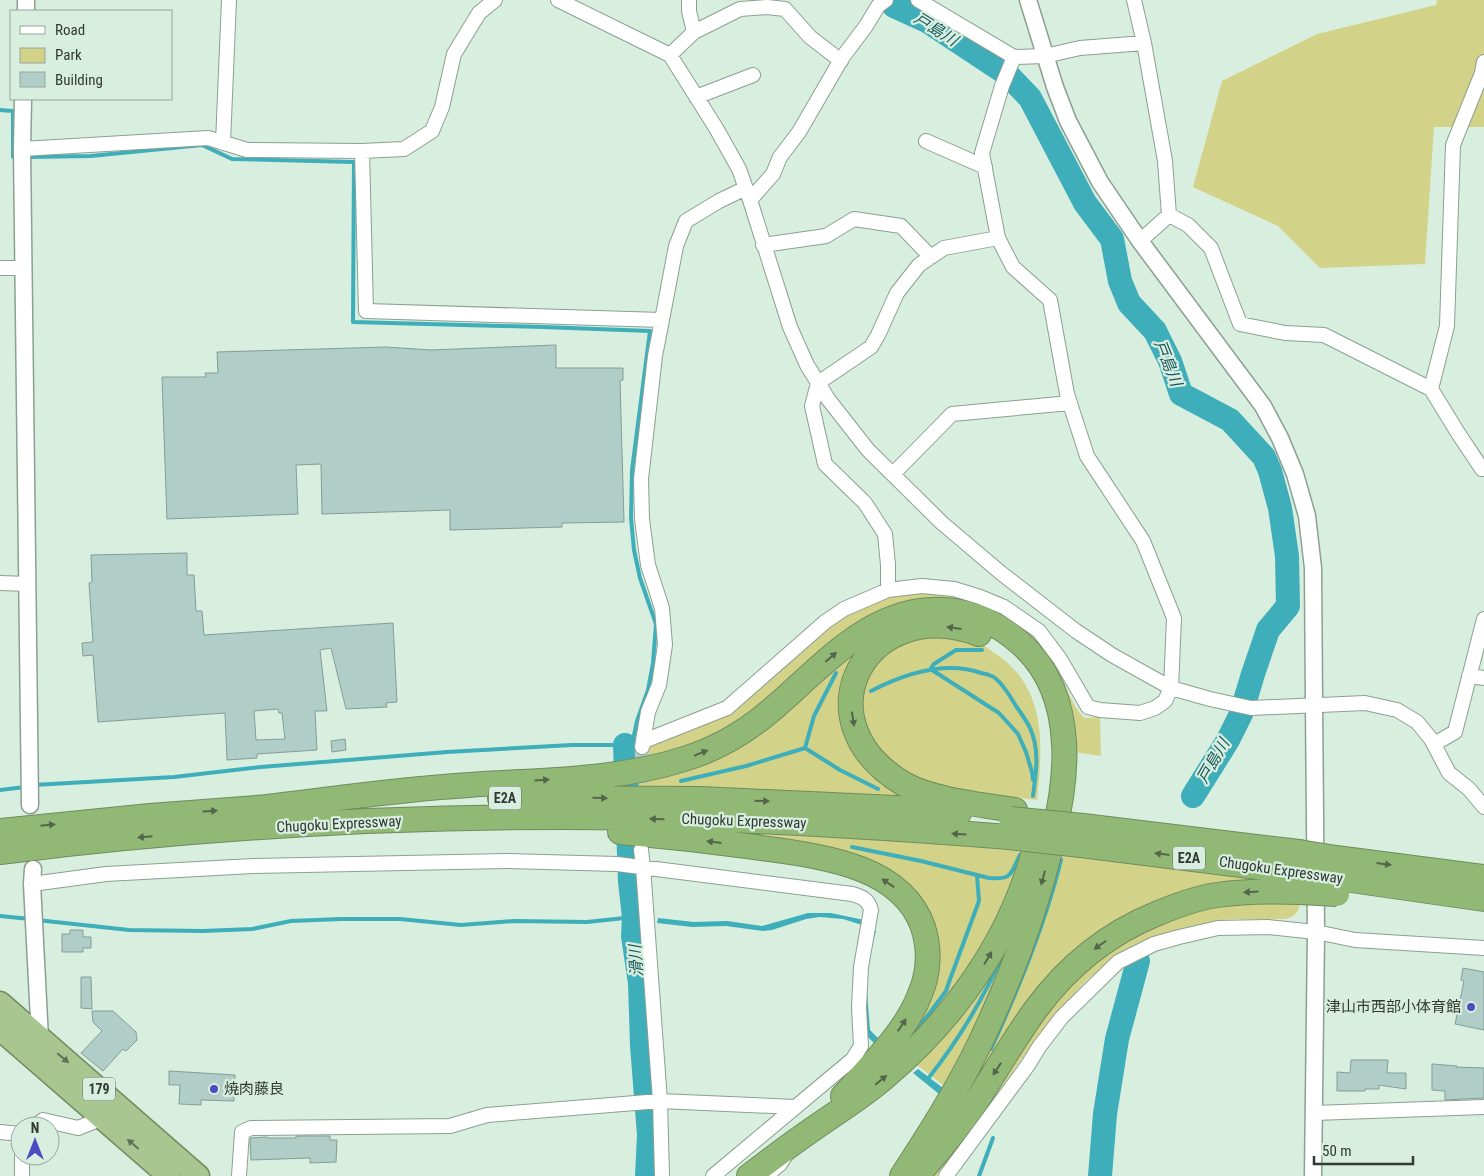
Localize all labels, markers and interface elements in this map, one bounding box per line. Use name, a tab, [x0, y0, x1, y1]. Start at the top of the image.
water label: 戸島川	[911, 8, 963, 51]
legend	[10, 10, 172, 100]
text: Road	[55, 21, 85, 39]
text: Park	[55, 46, 82, 64]
text: Building	[55, 71, 103, 89]
water label: 戸島川	[1150, 337, 1187, 391]
one-way arrow	[945, 624, 961, 632]
one-way arrow	[825, 651, 838, 662]
one-way arrow	[849, 712, 857, 728]
water label: 戸島川	[1193, 734, 1234, 787]
one-way arrow	[694, 748, 708, 756]
one-way arrow	[534, 776, 550, 784]
road number: E2A	[489, 786, 521, 810]
one-way arrow	[592, 794, 608, 802]
one-way arrow	[755, 798, 771, 806]
one-way arrow	[203, 807, 219, 815]
street label: Chugoku Expressway	[681, 810, 807, 832]
street label: Chugoku Expressway	[276, 812, 402, 836]
one-way arrow	[649, 814, 665, 822]
one-way arrow	[41, 821, 57, 829]
one-way arrow	[951, 829, 967, 837]
one-way arrow	[137, 833, 153, 841]
one-way arrow	[706, 838, 722, 846]
road number: E2A	[1173, 846, 1205, 870]
one-way arrow	[1154, 850, 1170, 858]
street label: Chugoku Expressway	[1218, 852, 1344, 888]
one-way arrow	[1376, 860, 1392, 868]
one-way arrow	[1039, 871, 1047, 886]
one-way arrow	[881, 878, 895, 888]
one-way arrow	[1243, 888, 1259, 896]
one-way arrow	[1093, 940, 1107, 950]
water label: 滑川	[625, 942, 647, 978]
one-way arrow	[983, 951, 992, 964]
place label: 津山市西部小体育館	[1326, 998, 1461, 1016]
marker: 津山市西部小体育館	[1465, 1001, 1477, 1013]
one-way arrow	[897, 1019, 907, 1032]
one-way arrow	[56, 1052, 68, 1064]
one-way arrow	[992, 1062, 1002, 1075]
one-way arrow	[875, 1074, 888, 1085]
road number: 179	[83, 1078, 115, 1100]
place label: 焼肉藤良	[224, 1080, 284, 1098]
marker: 焼肉藤良	[208, 1083, 220, 1095]
north arrow	[10, 1116, 60, 1166]
text: N	[31, 1120, 39, 1136]
scale bar	[1314, 1134, 1413, 1166]
one-way arrow	[127, 1138, 139, 1150]
text: 50 m	[1322, 1142, 1352, 1160]

